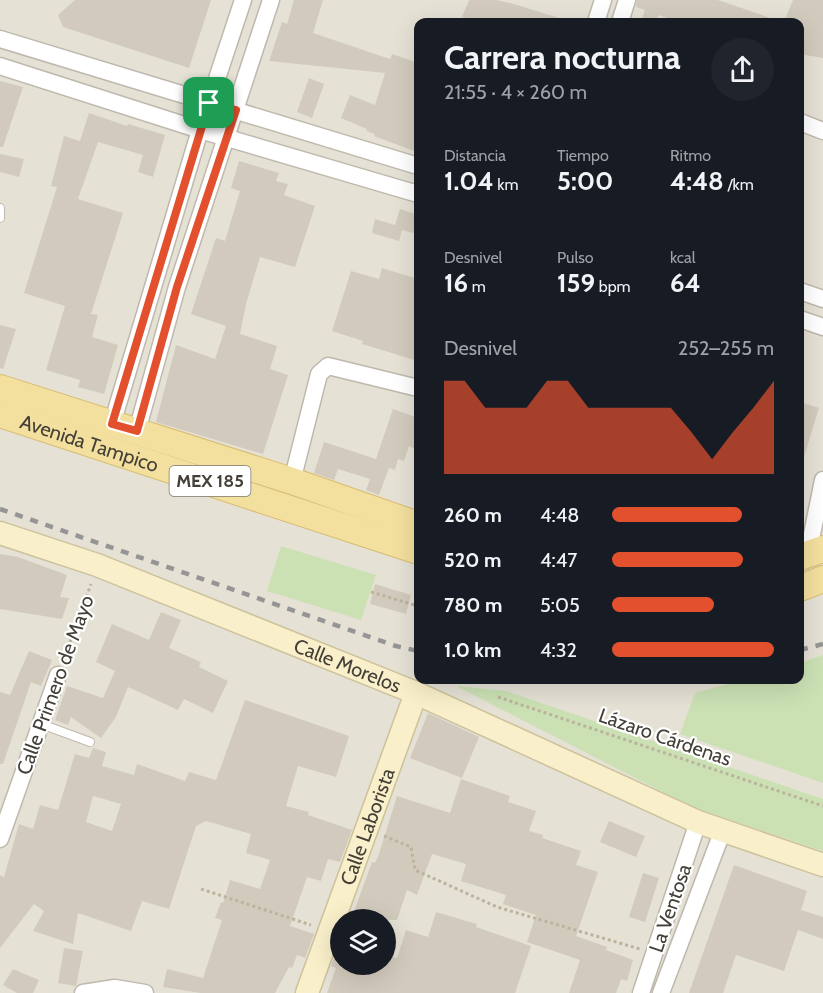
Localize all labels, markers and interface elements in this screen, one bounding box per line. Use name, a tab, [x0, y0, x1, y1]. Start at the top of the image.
text: Carrera nocturna	[444, 37, 681, 77]
button: share	[711, 38, 774, 101]
pin	[183, 77, 234, 128]
text: 21:55 · 4 × 260 m	[444, 80, 587, 104]
icon: arrive	[192, 86, 225, 119]
text: Distancia	[444, 146, 506, 165]
text: Tiempo	[557, 146, 609, 165]
text: Ritmo	[670, 146, 711, 165]
text: 1.04	[444, 165, 494, 197]
text: 5:00	[557, 165, 613, 197]
text: 4:48	[670, 165, 724, 197]
text: km	[494, 175, 518, 194]
text: /km	[724, 175, 754, 194]
text: Desnivel	[444, 248, 502, 267]
text: Pulso	[557, 248, 594, 267]
text: kcal	[670, 248, 696, 267]
text: 16	[444, 267, 468, 299]
text: 159	[557, 267, 595, 299]
text: 64	[670, 267, 701, 299]
text: m	[468, 277, 486, 296]
text: bpm	[595, 277, 631, 296]
text: Desnivel	[444, 336, 517, 360]
text: 252–255 m	[678, 336, 774, 360]
street label: Avenida Tampico	[17, 409, 162, 477]
road number: MEX 185	[170, 466, 250, 496]
text: 260 m	[444, 503, 502, 527]
text: 4:48	[540, 503, 579, 527]
text: 520 m	[444, 548, 501, 572]
text: 4:47	[540, 548, 577, 572]
street label: Calle Primero de Mayo	[11, 592, 99, 778]
text: 780 m	[444, 593, 502, 617]
text: 5:05	[540, 593, 580, 617]
street label: Calle Morelos	[290, 633, 404, 698]
text: 1.0 km	[444, 638, 501, 662]
text: 4:32	[540, 638, 577, 662]
street label: Lázaro Cárdenas	[596, 703, 734, 771]
street label: Calle Laborista	[335, 764, 400, 889]
street label: La Ventosa	[644, 860, 696, 955]
map controls	[330, 909, 396, 975]
button: layers	[330, 909, 396, 975]

